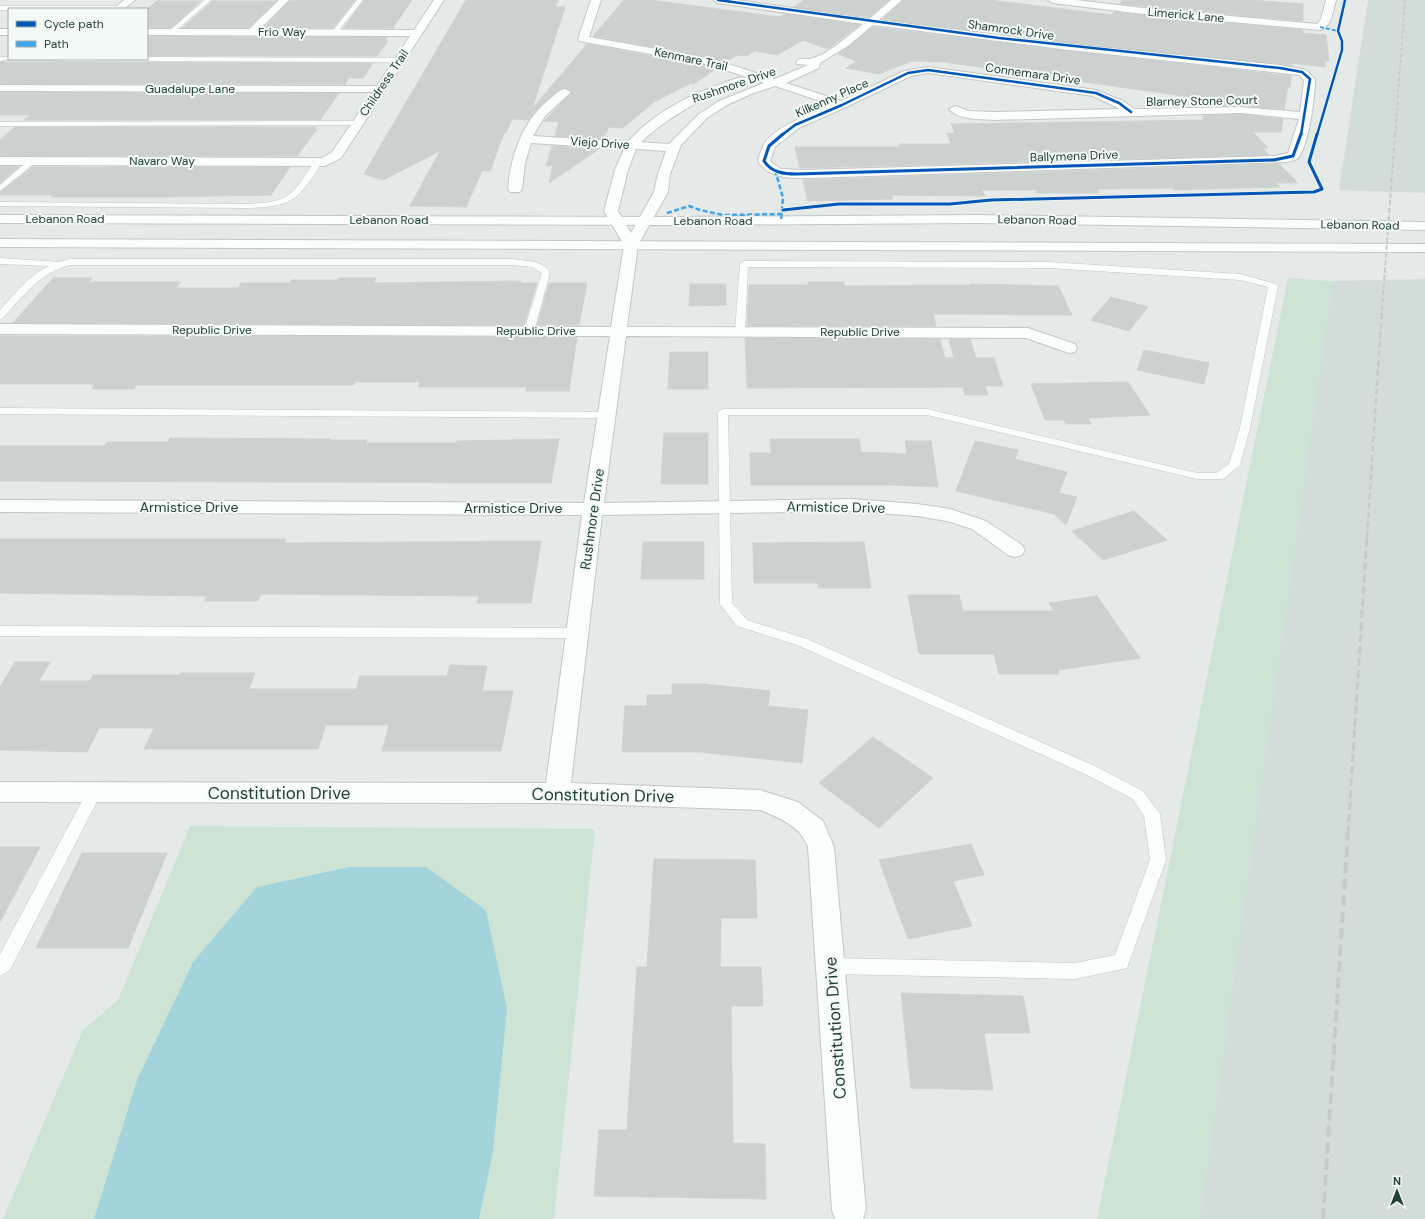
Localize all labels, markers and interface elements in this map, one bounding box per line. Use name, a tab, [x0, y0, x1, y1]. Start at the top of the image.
street label: Limerick Lane	[1147, 4, 1225, 26]
legend	[8, 8, 148, 60]
text: Cycle path	[44, 16, 104, 32]
street label: Shamrock Drive	[967, 16, 1055, 44]
street label: Frio Way	[258, 24, 306, 40]
text: Path	[44, 36, 69, 52]
street label: Kenmare Trail	[653, 43, 729, 75]
street label: Childress Trail	[356, 46, 412, 120]
street label: Connemara Drive	[984, 59, 1082, 89]
street label: Rushmore Drive	[690, 63, 778, 107]
street label: Kilkenny Place	[793, 75, 871, 121]
street label: Guadalupe Lane	[145, 81, 235, 97]
street label: Blarney Stone Court	[1146, 92, 1258, 110]
street label: Viejo Drive	[570, 133, 630, 153]
street label: Ballymena Drive	[1030, 146, 1119, 166]
street label: Navaro Way	[129, 153, 195, 169]
street label: Lebanon Road	[26, 211, 104, 227]
street label: Lebanon Road	[997, 211, 1077, 229]
street label: Lebanon Road	[350, 212, 428, 228]
street label: Lebanon Road	[674, 213, 752, 229]
street label: Lebanon Road	[1320, 216, 1400, 234]
street label: Republic Drive	[172, 322, 252, 338]
street label: Republic Drive	[496, 323, 576, 339]
street label: Republic Drive	[820, 324, 900, 340]
street label: Rushmore Drive	[576, 467, 608, 571]
street label: Armistice Drive	[786, 497, 886, 517]
street label: Armistice Drive	[140, 498, 238, 516]
street label: Armistice Drive	[464, 499, 562, 517]
street label: Constitution Drive	[208, 782, 350, 804]
street label: Constitution Drive	[531, 783, 675, 807]
street label: Constitution Drive	[819, 956, 851, 1100]
north arrow	[1377, 1171, 1417, 1211]
text: N	[1393, 1174, 1401, 1188]

